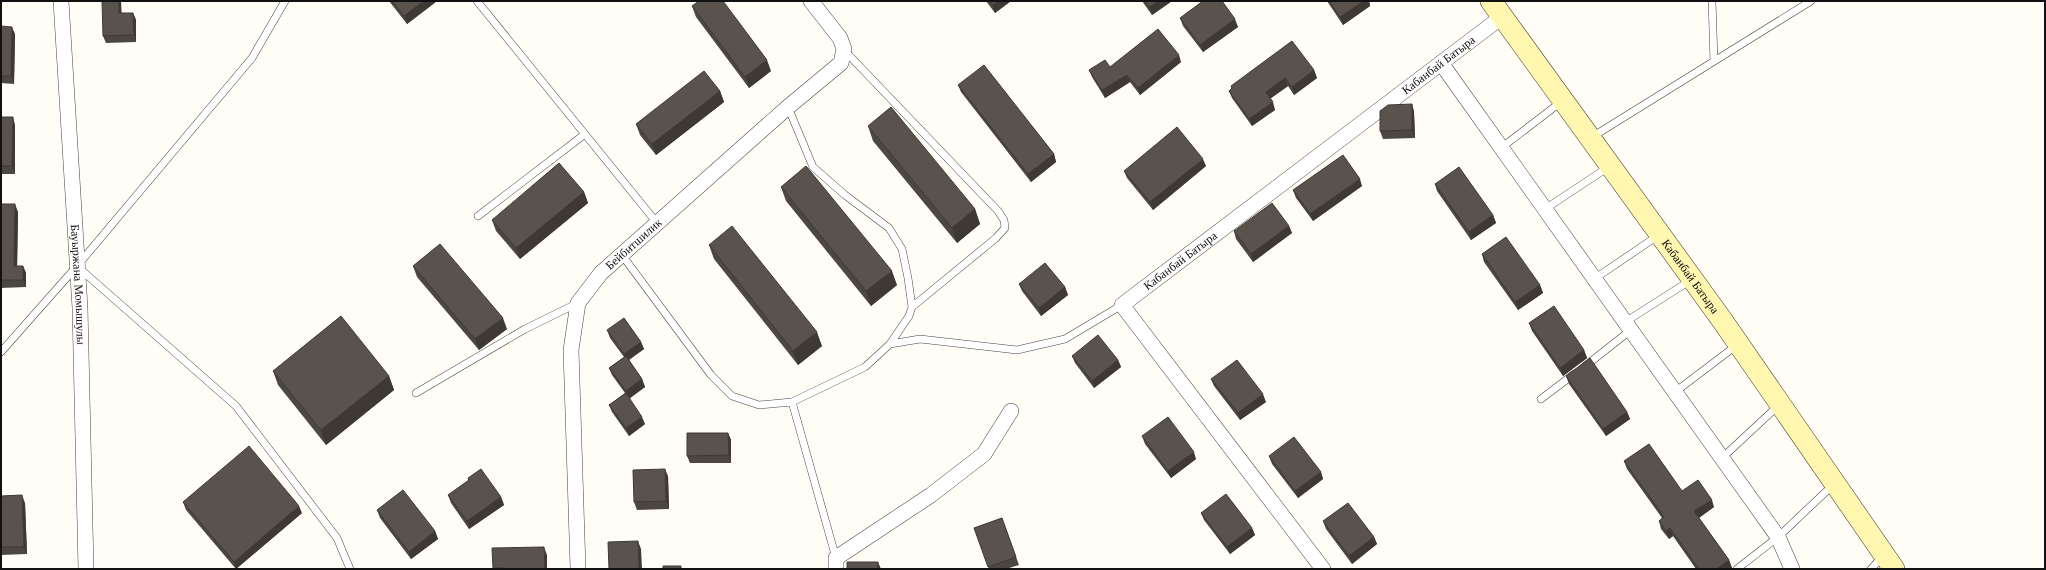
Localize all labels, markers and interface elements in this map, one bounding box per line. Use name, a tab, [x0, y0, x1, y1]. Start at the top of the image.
street label: Кабанбай Батыра	[1399, 32, 1478, 97]
street label: Бейбитшилик	[603, 215, 665, 273]
street label: Бауыржана Момышулы	[68, 224, 88, 345]
street label: Кабанбай Батыра	[1141, 228, 1220, 293]
street label: Кабанбай Батыра	[1659, 236, 1722, 317]

